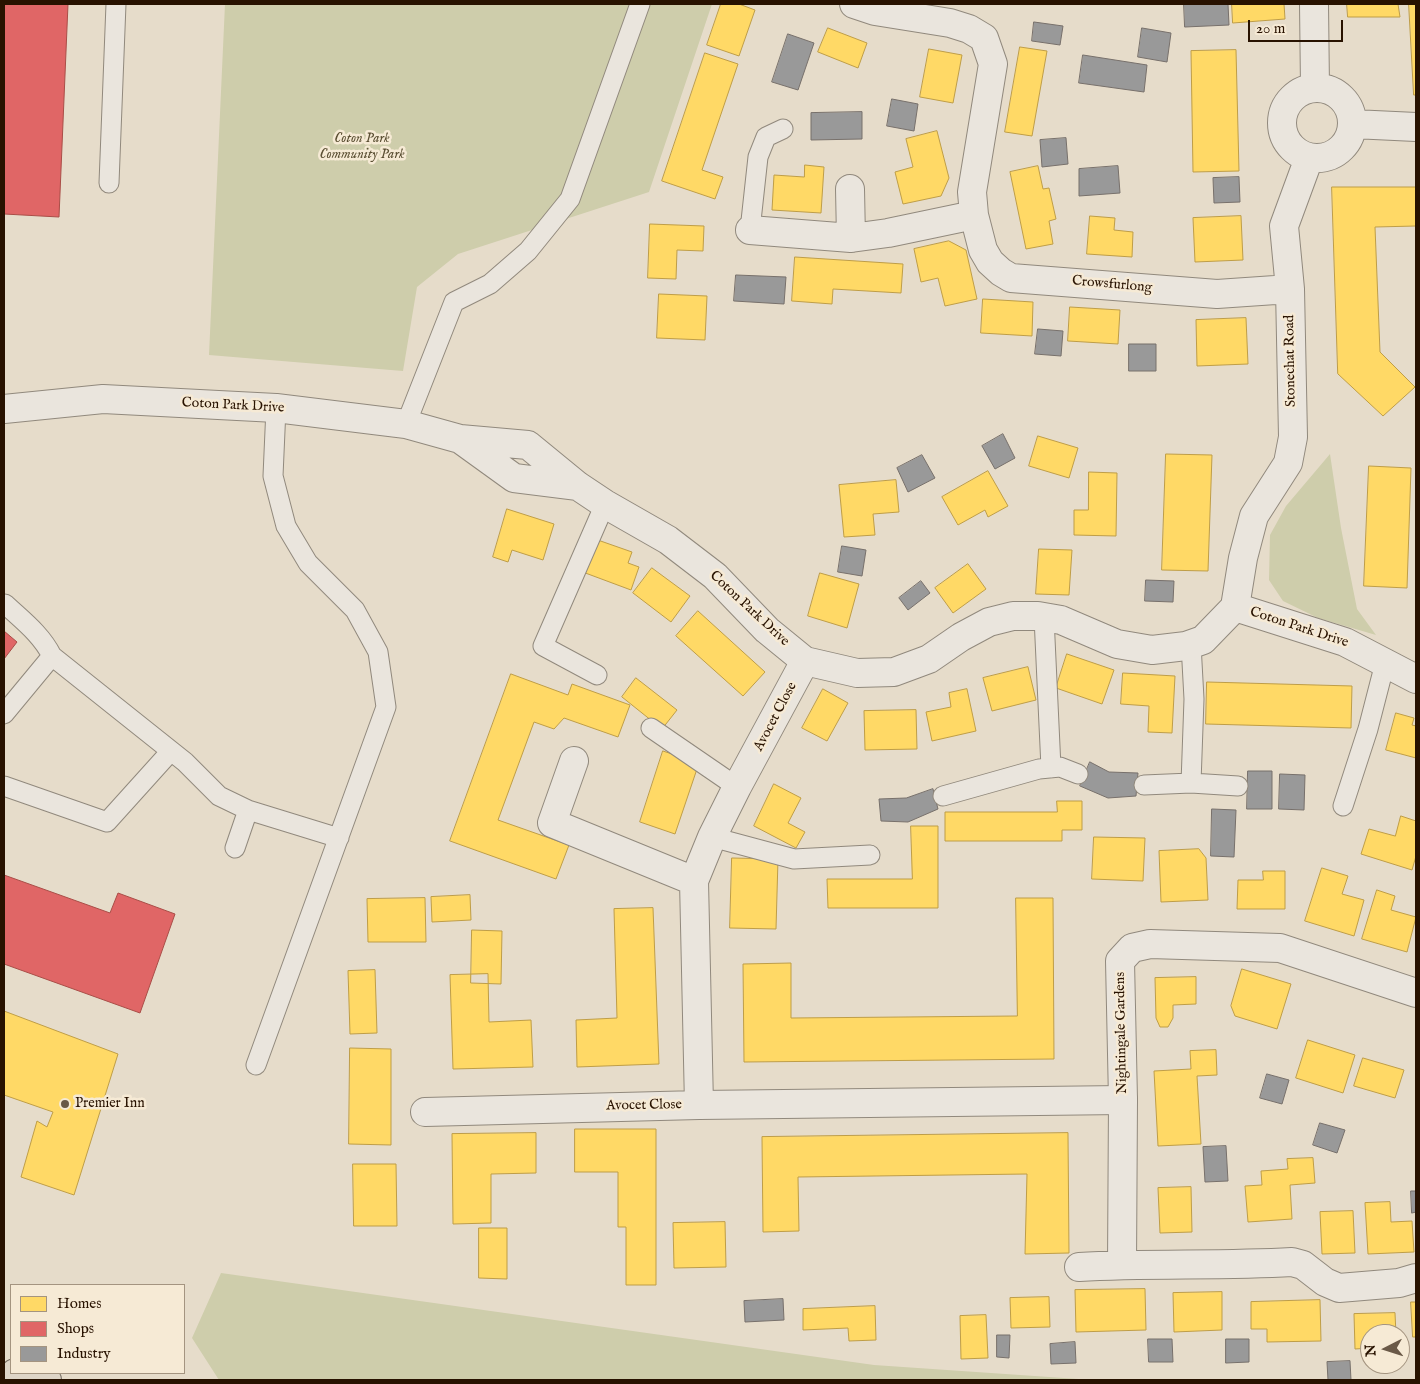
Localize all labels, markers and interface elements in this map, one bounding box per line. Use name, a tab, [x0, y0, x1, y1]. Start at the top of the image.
scale bar	[1250, 10, 1345, 42]
text: 20 m	[1256, 19, 1285, 38]
park label: Coton Park Community Park	[319, 131, 405, 164]
street label: Crowsfurlong	[1071, 273, 1153, 297]
street label: Stonechat Road	[1282, 315, 1300, 407]
street label: Coton Park Drive	[181, 395, 285, 417]
street label: Coton Park Drive	[706, 568, 792, 650]
street label: Coton Park Drive	[1248, 604, 1350, 652]
street label: Avocet Close	[751, 680, 801, 754]
street label: Nightingale Gardens	[1113, 972, 1131, 1094]
place label: Premier Inn	[75, 1096, 145, 1112]
street label: Avocet Close	[606, 1097, 682, 1115]
marker: Premier Inn	[59, 1098, 71, 1110]
legend	[10, 1284, 185, 1374]
text: Homes	[57, 1294, 101, 1313]
text: Shops	[57, 1319, 94, 1338]
north arrow	[1360, 1324, 1410, 1374]
text: N	[1362, 1343, 1381, 1357]
text: Industry	[57, 1344, 111, 1363]

